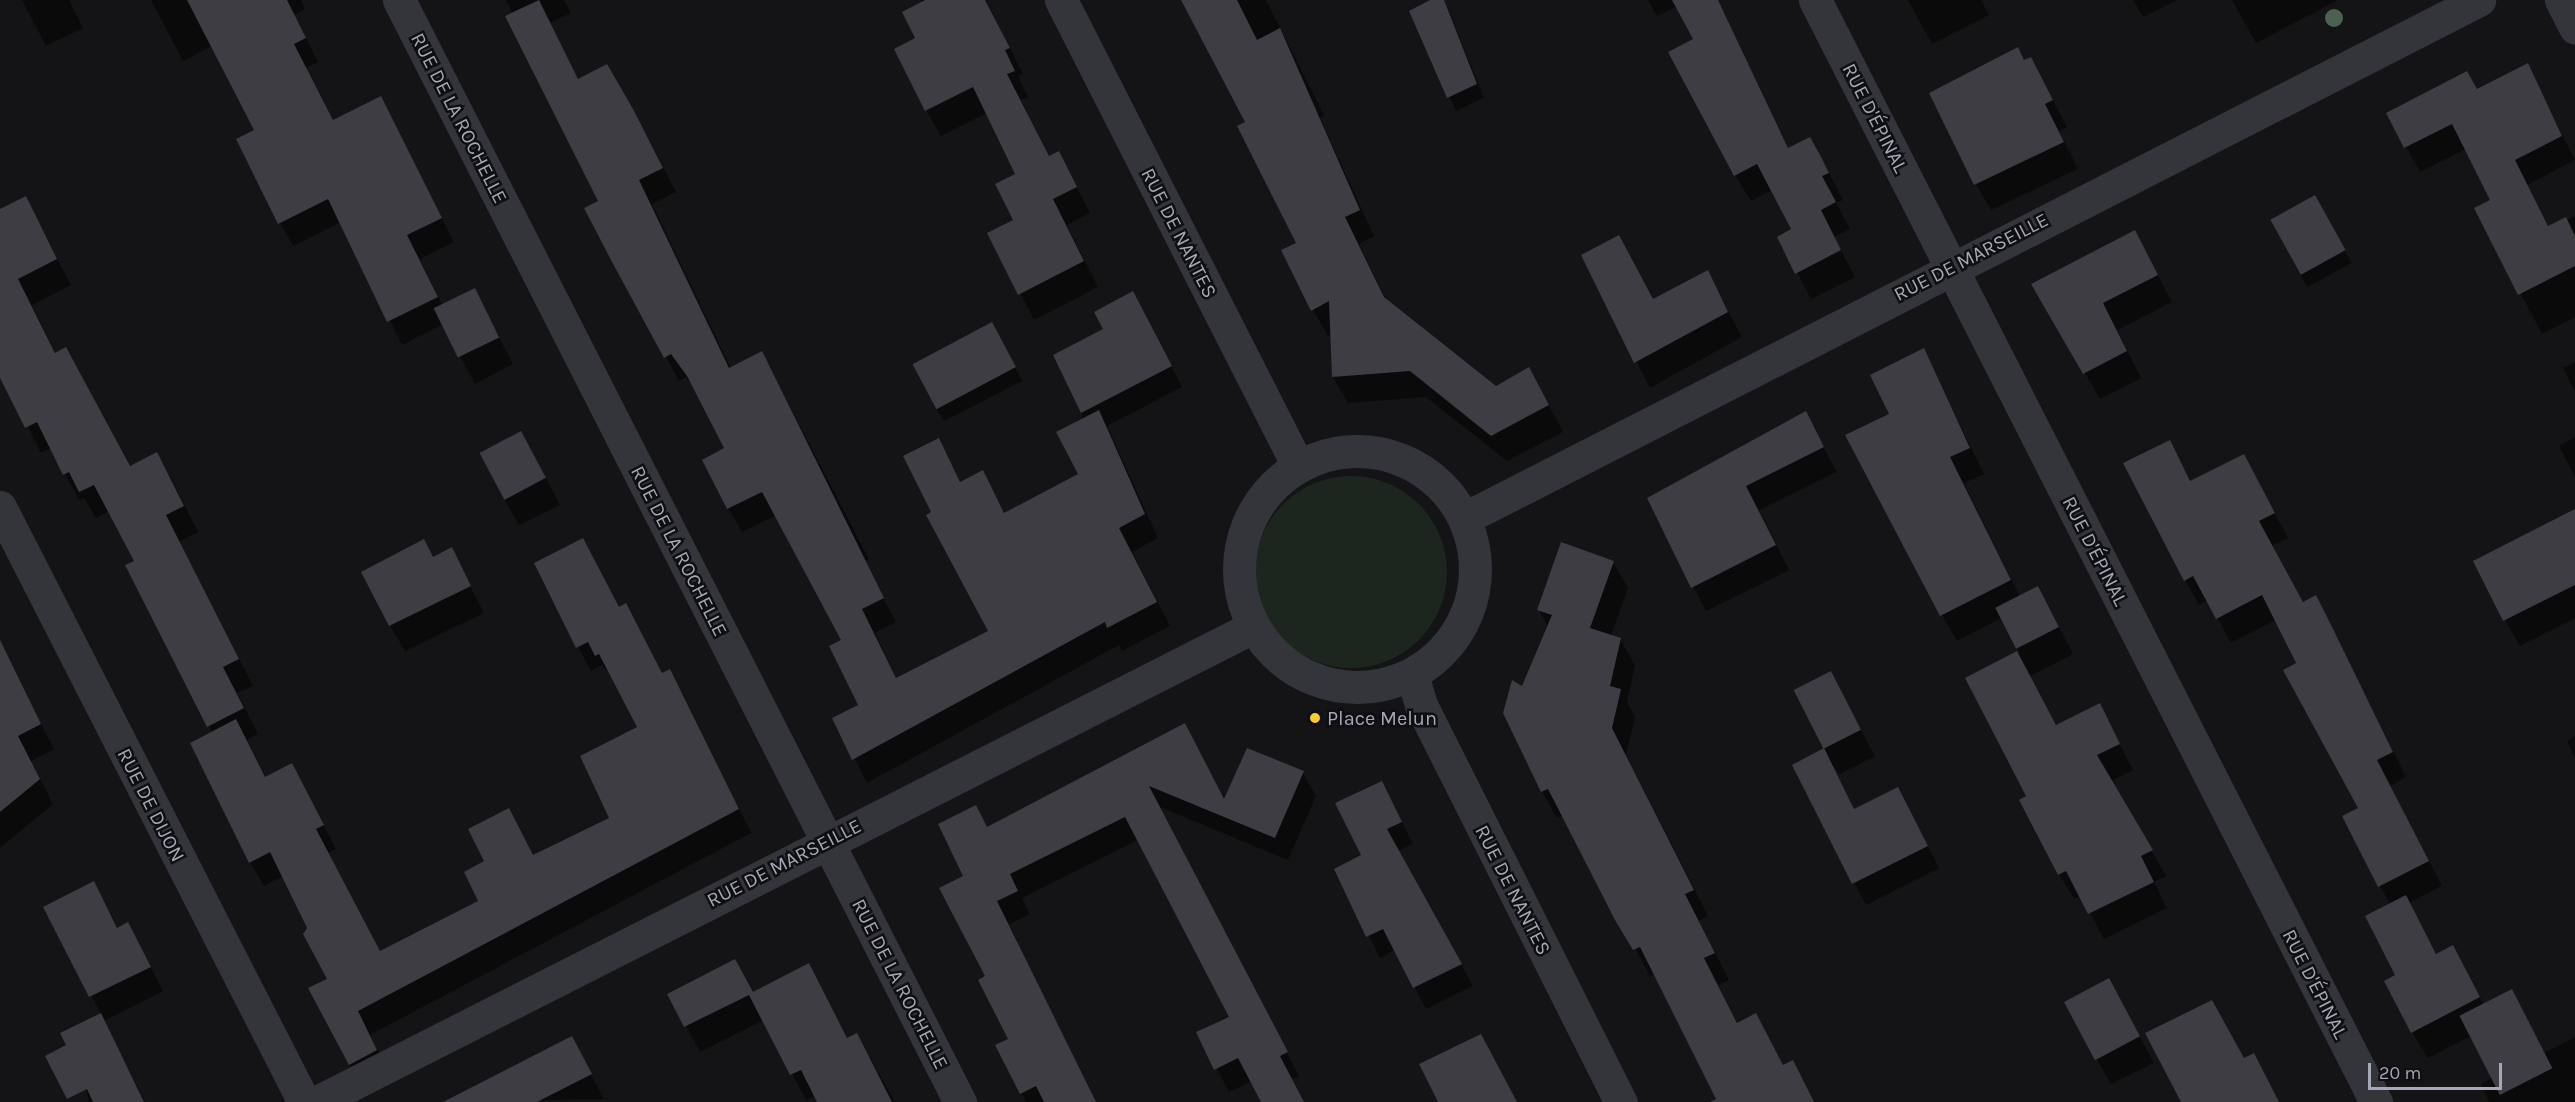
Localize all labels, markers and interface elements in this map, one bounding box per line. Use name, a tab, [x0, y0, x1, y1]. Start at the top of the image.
street label: RUE DE LA ROCHELLE	[406, 29, 512, 207]
street label: RUE D'ÉPINAL	[1837, 59, 1913, 177]
street label: RUE DE NANTES	[1136, 164, 1222, 302]
street label: RUE DE MARSEILLE	[1890, 208, 2052, 306]
street label: RUE DE LA ROCHELLE	[626, 462, 732, 640]
street label: RUE D'ÉPINAL	[2057, 492, 2133, 610]
place label: Place Melun	[1327, 706, 1437, 730]
marker: Place Melun	[1308, 711, 1322, 725]
street label: RUE DE DIJON	[112, 744, 190, 866]
street label: RUE DE MARSEILLE	[703, 814, 865, 912]
street label: RUE DE NANTES	[1470, 821, 1556, 959]
street label: RUE DE LA ROCHELLE	[847, 895, 953, 1073]
street label: RUE D'ÉPINAL	[2277, 925, 2353, 1043]
scale bar	[2371, 1051, 2504, 1089]
text: 20 m	[2379, 1062, 2421, 1084]

